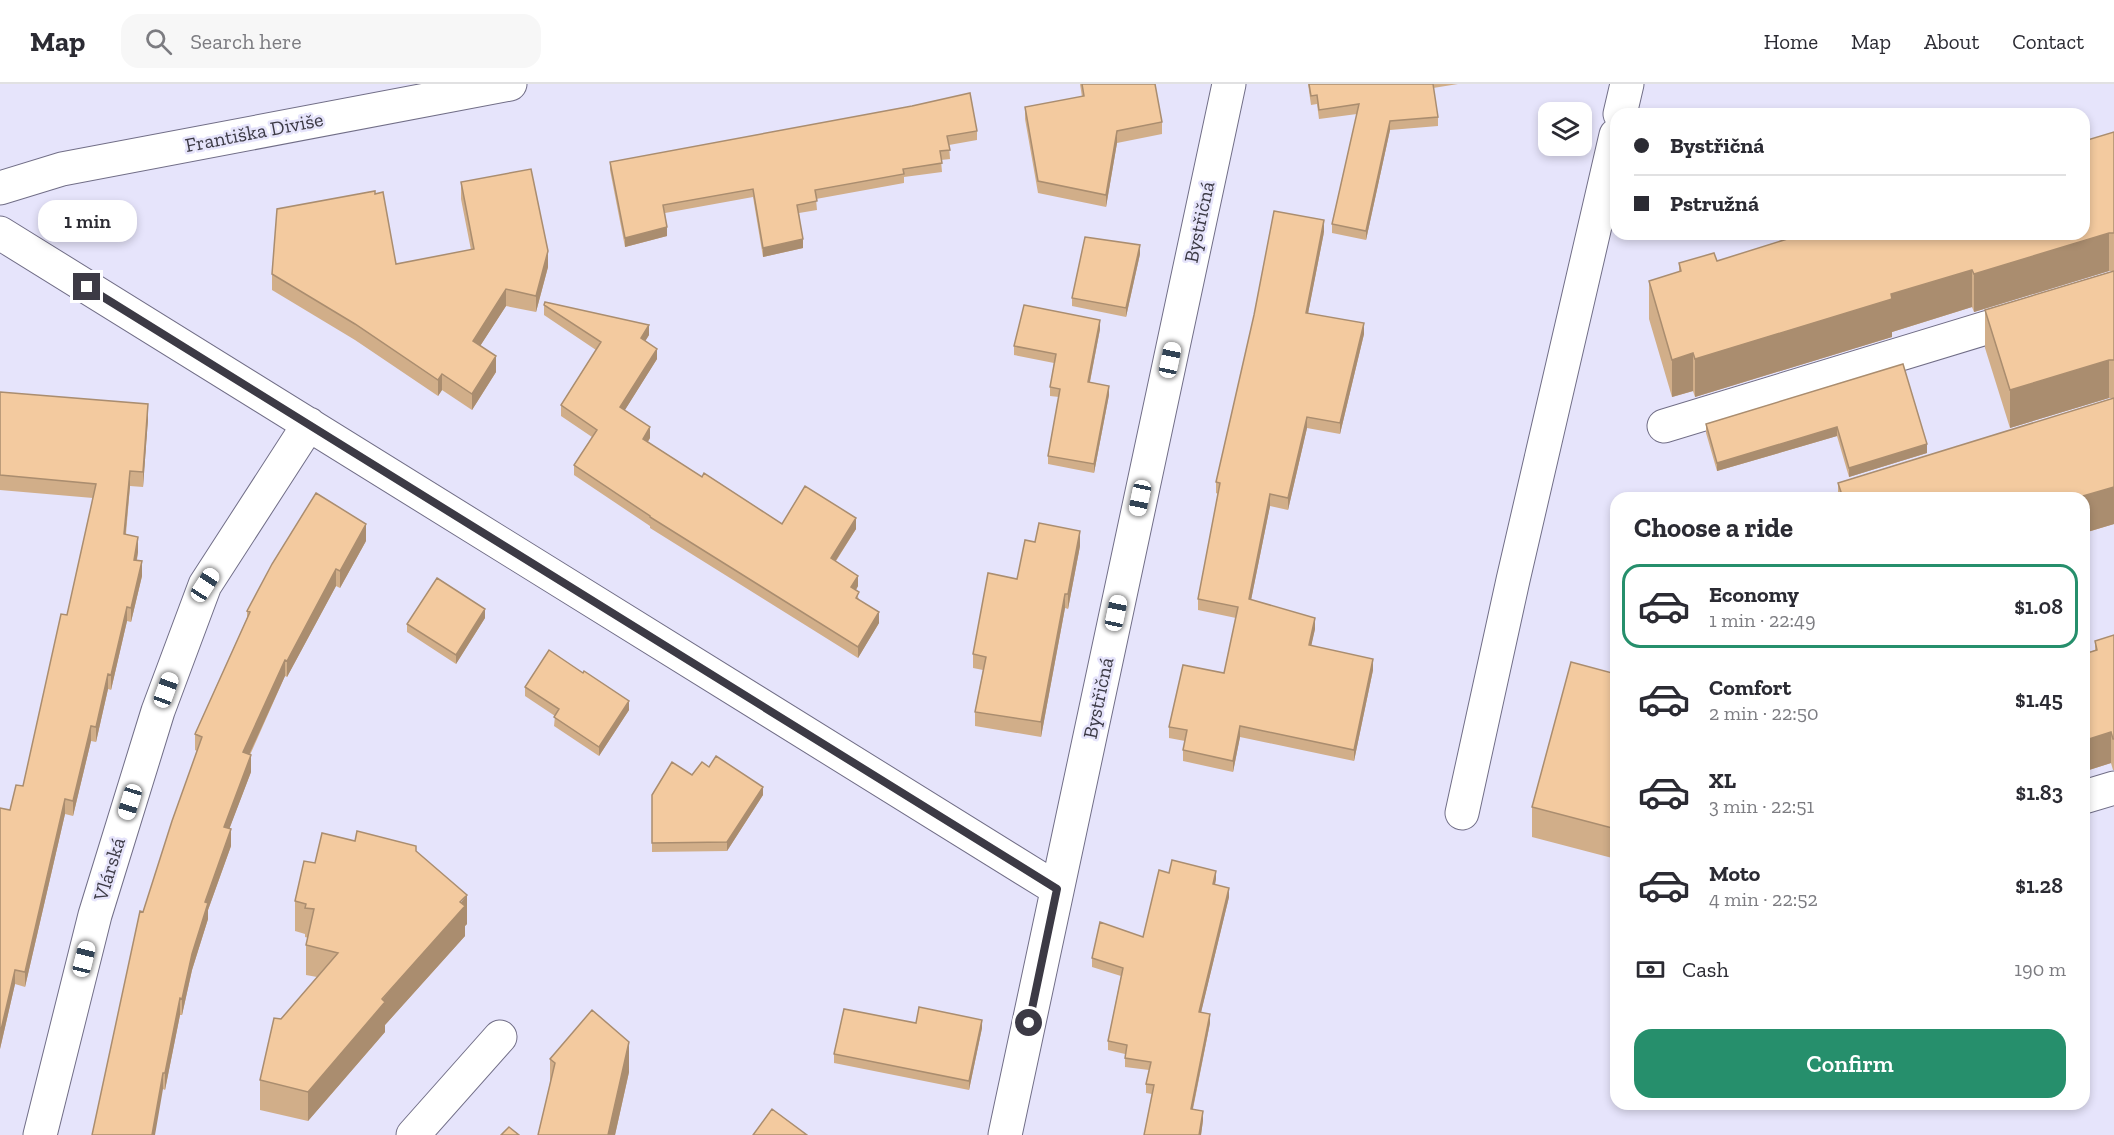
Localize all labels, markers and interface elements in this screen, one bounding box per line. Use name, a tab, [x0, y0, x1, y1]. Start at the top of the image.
search box	[121, 14, 541, 68]
text: Map	[30, 25, 85, 58]
icon: search	[142, 25, 175, 58]
text: Search here	[190, 28, 302, 55]
text: Home	[1764, 29, 1818, 54]
text: Map	[1851, 29, 1891, 54]
text: About	[1924, 29, 1979, 54]
text: Contact	[2012, 29, 2084, 54]
map controls	[1538, 102, 1592, 156]
button: layers	[1538, 102, 1592, 156]
street label: Františka Diviše	[183, 107, 325, 157]
text: Bystřičná	[1670, 132, 1765, 159]
street label: Bystřičná	[1179, 179, 1219, 265]
text: Pstružná	[1670, 190, 1759, 217]
callout: 1 min	[38, 200, 136, 242]
text: 1 min	[64, 209, 111, 233]
route end	[73, 273, 100, 300]
car	[1157, 341, 1183, 379]
car	[1127, 479, 1153, 517]
text: Choose a ride	[1634, 512, 1793, 544]
car	[188, 565, 222, 605]
icon: car	[1637, 579, 1691, 633]
text: Economy	[1709, 581, 1799, 608]
text: $1.08	[2014, 593, 2063, 620]
car	[1103, 594, 1129, 632]
text: 1 min · 22:49	[1709, 608, 1816, 632]
street label: Bystřičná	[1078, 655, 1118, 741]
car	[151, 670, 181, 710]
icon: car	[1637, 672, 1691, 726]
text: Comfort	[1709, 674, 1791, 701]
text: $1.45	[2015, 686, 2063, 713]
text: 2 min · 22:50	[1709, 701, 1818, 725]
icon: car	[1637, 765, 1691, 819]
text: XL	[1709, 767, 1736, 794]
text: $1.83	[2016, 779, 2063, 806]
car	[116, 782, 144, 822]
text: 3 min · 22:51	[1709, 794, 1814, 818]
street label: Vlárská	[88, 834, 130, 905]
icon: car	[1637, 858, 1691, 912]
text: Moto	[1709, 860, 1760, 887]
text: $1.28	[2015, 872, 2063, 899]
text: 4 min · 22:52	[1709, 887, 1818, 911]
car	[71, 939, 97, 979]
icon: cash	[1634, 953, 1667, 986]
text: Cash	[1682, 956, 1729, 983]
text: 190 m	[2014, 957, 2066, 981]
route start	[1015, 1009, 1042, 1036]
button: Confirm	[1634, 1029, 2066, 1098]

